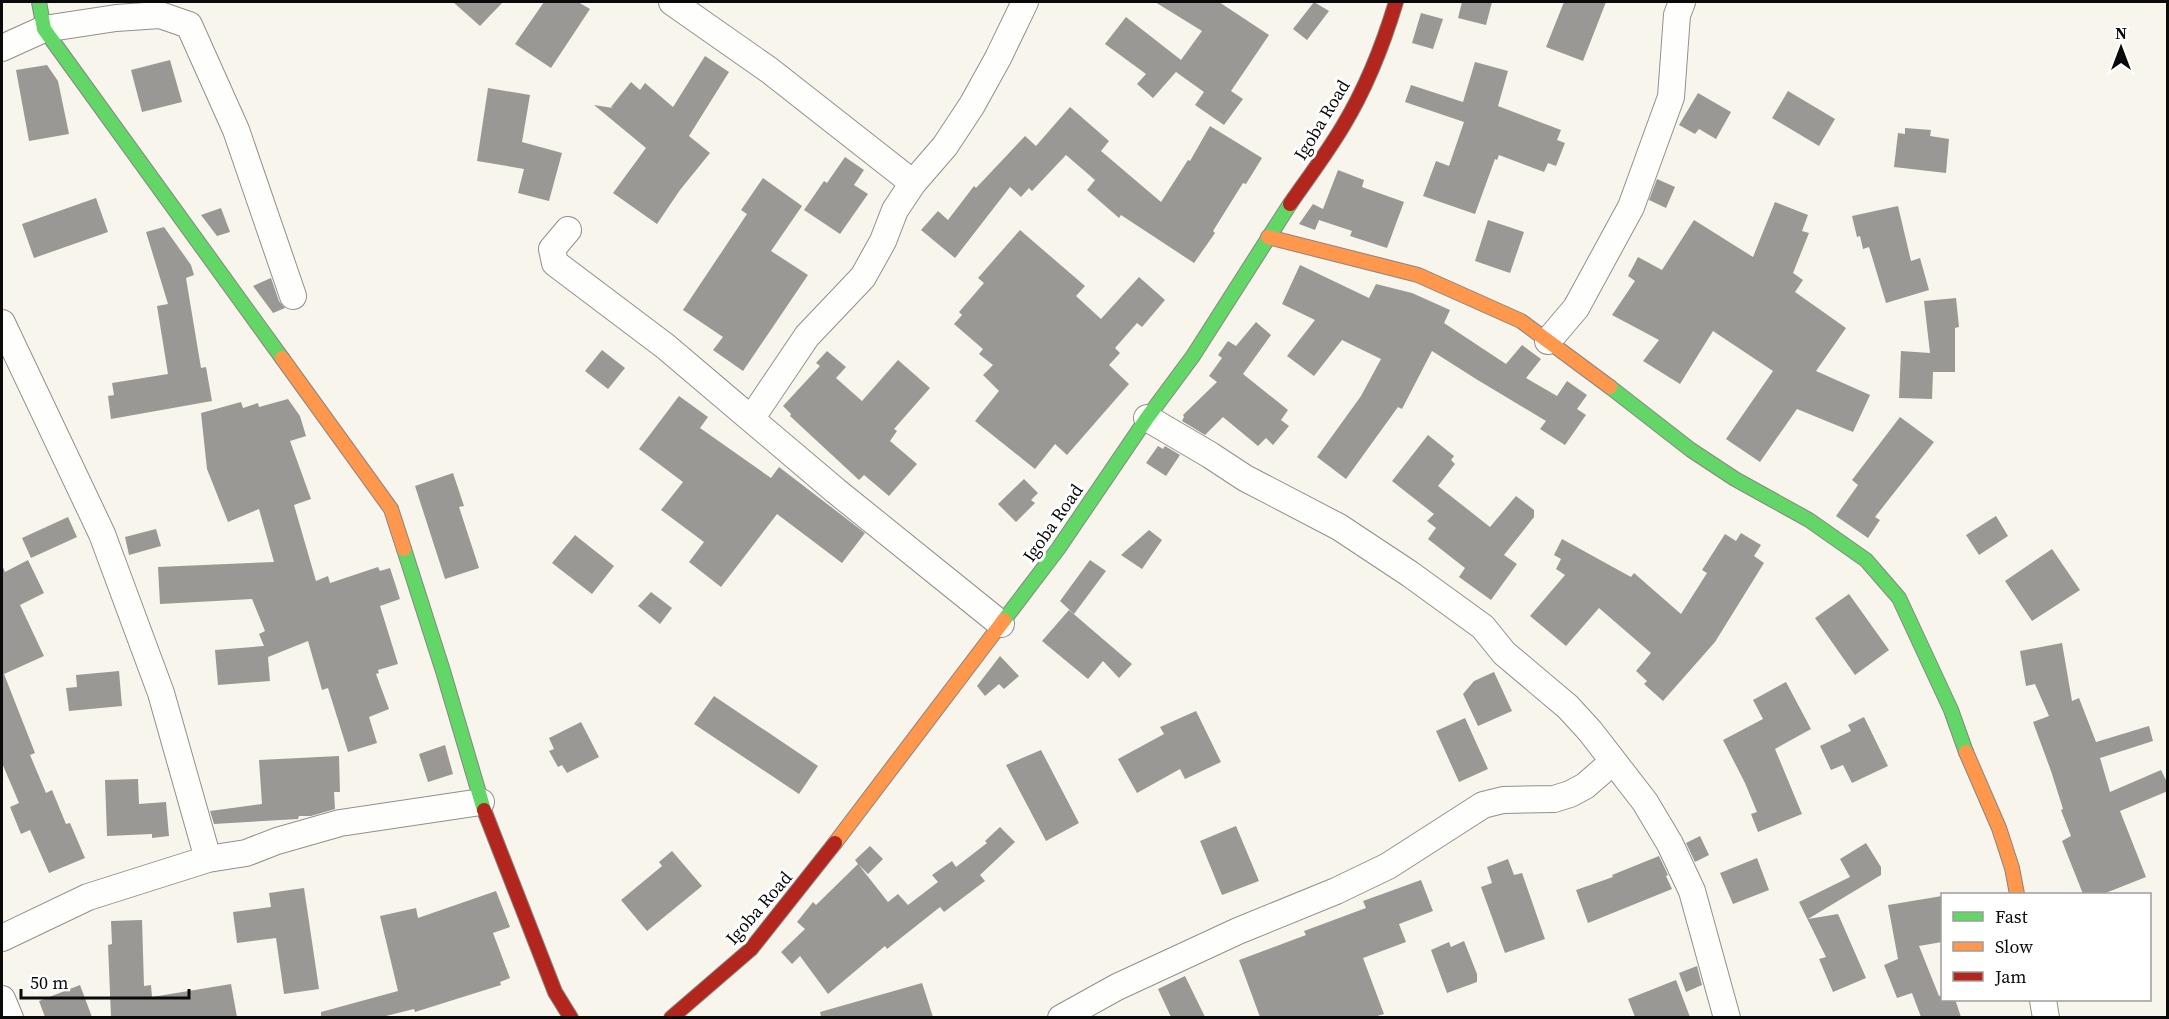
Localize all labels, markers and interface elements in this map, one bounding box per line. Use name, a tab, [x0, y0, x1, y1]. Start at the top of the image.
north arrow	[2091, 18, 2151, 78]
text: N	[2115, 22, 2127, 44]
street label: Igoba Road	[1288, 75, 1355, 165]
street label: Igoba Road	[1017, 479, 1089, 567]
street label: Igoba Road	[720, 866, 797, 950]
legend	[1941, 893, 2151, 1001]
text: Fast	[1995, 904, 2028, 929]
text: Slow	[1995, 934, 2033, 959]
scale bar	[21, 962, 189, 1000]
text: Jam	[1994, 964, 2027, 989]
text: 50 m	[30, 970, 68, 995]

